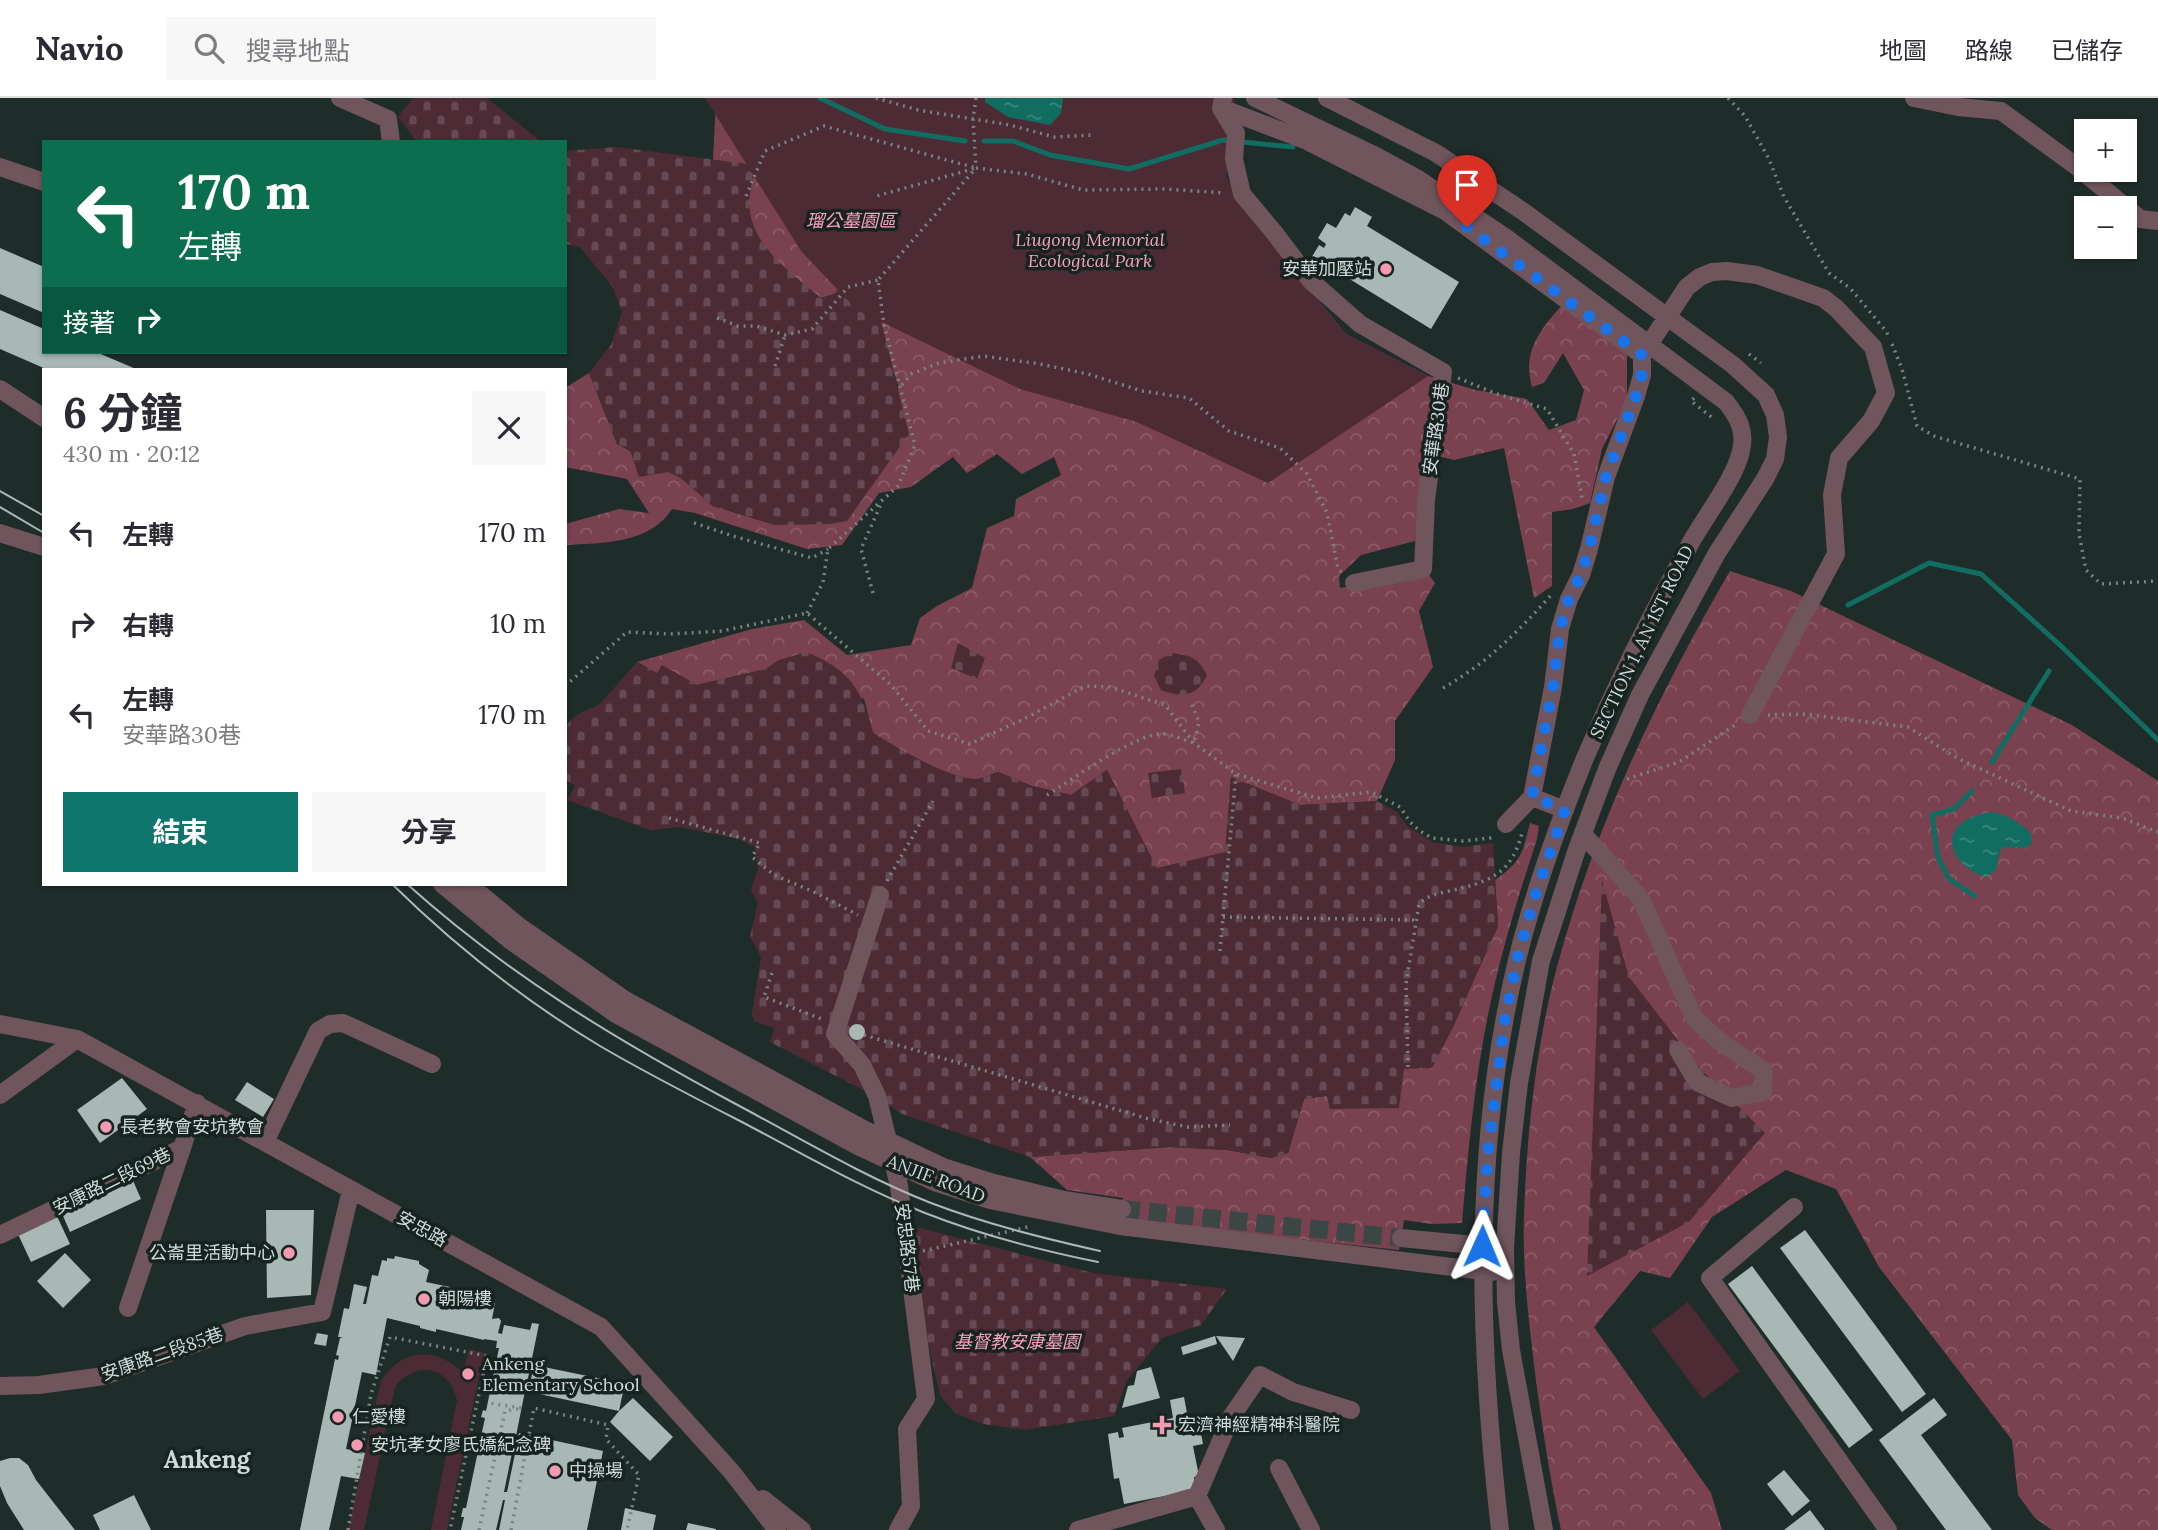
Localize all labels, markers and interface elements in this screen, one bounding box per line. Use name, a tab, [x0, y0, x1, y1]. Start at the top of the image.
search box	[166, 17, 656, 80]
text: Navio	[35, 27, 124, 69]
icon: search	[190, 29, 228, 67]
text: 搜尋地點	[246, 34, 350, 67]
text: 地圖	[1879, 35, 1927, 66]
text: 路線	[1965, 35, 2013, 66]
text: 已儲存	[2051, 35, 2123, 66]
map controls	[2074, 119, 2137, 259]
button: +	[2074, 119, 2137, 182]
pin	[1437, 155, 1497, 227]
text: 170 m	[178, 160, 310, 222]
icon: arrive	[1448, 166, 1486, 204]
icon: left	[63, 168, 154, 259]
button: −	[2074, 196, 2137, 259]
park label: 瑠公墓園區	[806, 209, 898, 232]
text: 左轉	[178, 226, 242, 267]
park label: Liugong Memorial Ecological Park	[1015, 228, 1165, 272]
place label: 安華加壓站	[1282, 257, 1372, 280]
marker: 安華加壓站	[1378, 261, 1394, 277]
icon: right	[129, 301, 167, 339]
text: 接著	[63, 306, 115, 339]
street label: 安華路30巷	[1418, 381, 1453, 477]
text: 6 分鐘	[63, 386, 182, 440]
button: close	[472, 391, 546, 465]
text: 430 m · 20:12	[63, 439, 200, 468]
icon: left	[63, 514, 101, 552]
text: 170 m	[478, 516, 546, 549]
text: 左轉	[122, 518, 174, 551]
street label: SECTION 1, AN 1ST ROAD	[1585, 541, 1698, 742]
icon: right	[63, 605, 101, 643]
text: 10 m	[490, 607, 546, 640]
text: 右轉	[122, 609, 174, 642]
text: 左轉	[122, 683, 174, 716]
icon: left	[63, 696, 101, 734]
text: 170 m	[478, 698, 546, 731]
text: 安華路30巷	[122, 720, 241, 749]
button: 結束	[63, 792, 298, 872]
button: 分享	[312, 792, 546, 872]
place label: 長老教會安坑教會	[120, 1115, 264, 1138]
marker: 長老教會安坑教會	[98, 1119, 114, 1135]
street label: 安康路二段69巷	[49, 1142, 175, 1219]
street label: ANJIE ROAD	[883, 1149, 989, 1208]
street label: 安忠路57巷	[891, 1202, 924, 1294]
street label: 安忠路	[393, 1205, 451, 1252]
position arrow	[1445, 1209, 1519, 1283]
place label: 公崙里活動中心	[149, 1241, 275, 1264]
marker: 公崙里活動中心	[281, 1245, 297, 1261]
place label: 朝陽樓	[438, 1287, 492, 1310]
marker: 朝陽樓	[416, 1291, 432, 1307]
street label: 安康路二段85巷	[98, 1322, 226, 1385]
park label: 基督教安康墓園	[954, 1330, 1083, 1353]
place label: Ankeng Elementary School	[481, 1352, 640, 1396]
marker: Ankeng Elementary School	[460, 1366, 476, 1382]
place label: 仁愛樓	[352, 1405, 406, 1428]
marker: 仁愛樓	[330, 1409, 346, 1425]
place label: 宏濟神經精神科醫院	[1178, 1413, 1340, 1436]
marker: 宏濟神經精神科醫院	[1152, 1415, 1172, 1435]
place label: 安坑孝女廖氏嬌紀念碑	[371, 1433, 551, 1456]
marker: 安坑孝女廖氏嬌紀念碑	[349, 1437, 365, 1453]
district label: Ankeng	[164, 1444, 252, 1475]
place label: 中操場	[569, 1459, 623, 1482]
marker: 中操場	[547, 1463, 563, 1479]

